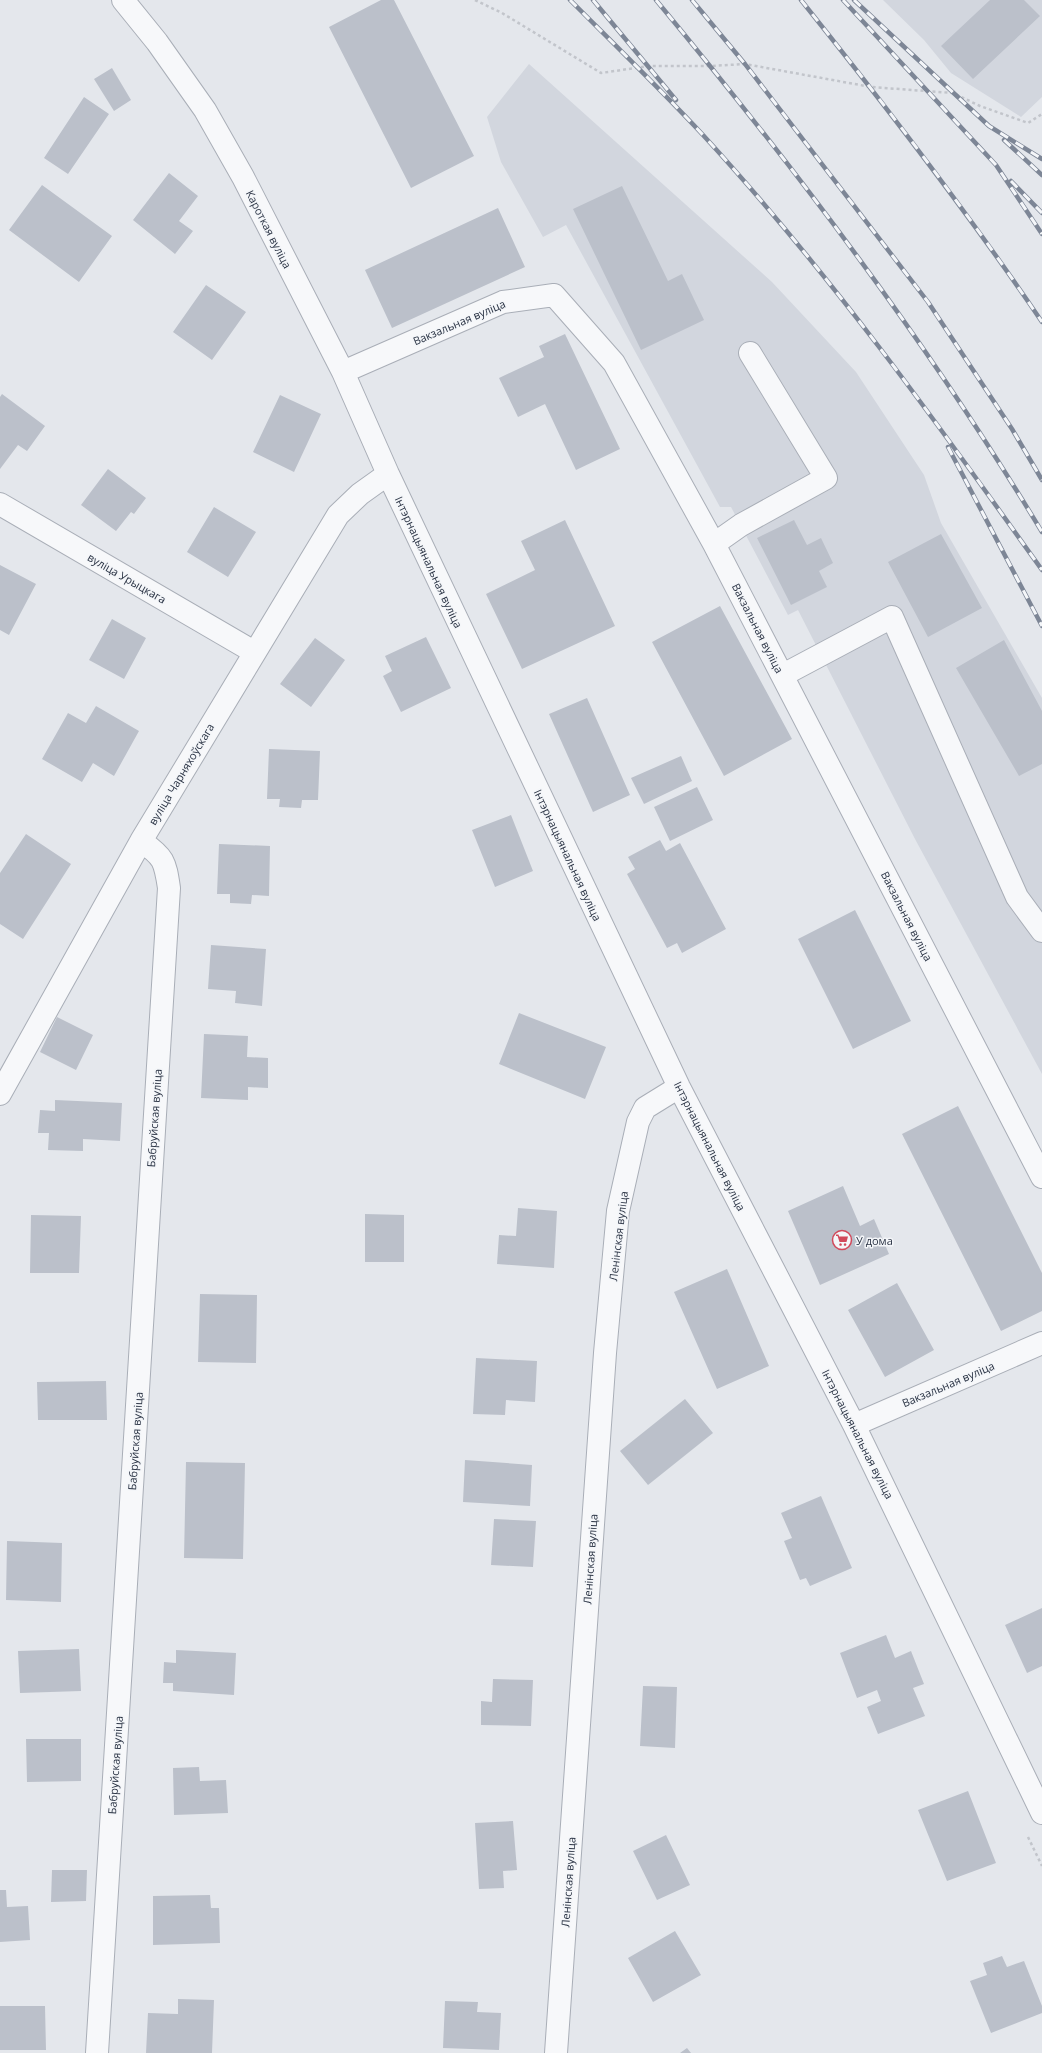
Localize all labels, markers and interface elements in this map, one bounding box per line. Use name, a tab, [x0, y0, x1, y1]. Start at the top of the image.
street label: Кароткая вуліца	[243, 187, 295, 271]
street label: Вакзальная вуліца	[410, 296, 508, 348]
street label: Інтэрнацыянальная вуліца	[392, 494, 466, 630]
street label: вуліца Урыцкага	[85, 549, 169, 607]
street label: Вакзальная вуліца	[729, 580, 787, 676]
street label: вуліца Чарняхоўскага	[145, 720, 217, 828]
street label: Інтэрнацыянальная вуліца	[531, 787, 605, 923]
street label: Вакзальная вуліца	[878, 868, 936, 964]
street label: Бабруйская вуліца	[143, 1068, 165, 1168]
street label: Інтэрнацыянальная вуліца	[671, 1079, 749, 1213]
street label: Ленінская вуліца	[605, 1190, 631, 1282]
supermarket icon: У дома	[831, 1229, 853, 1251]
place label: У дома	[856, 1233, 893, 1248]
street label: Вакзальная вуліца	[899, 1358, 997, 1410]
street label: Інтэрнацыянальная вуліца	[819, 1367, 897, 1501]
street label: Бабруйская вуліца	[124, 1391, 146, 1491]
street label: Ленінская вуліца	[579, 1513, 601, 1605]
street label: Бабруйская вуліца	[104, 1715, 126, 1815]
street label: Ленінская вуліца	[557, 1836, 579, 1928]

